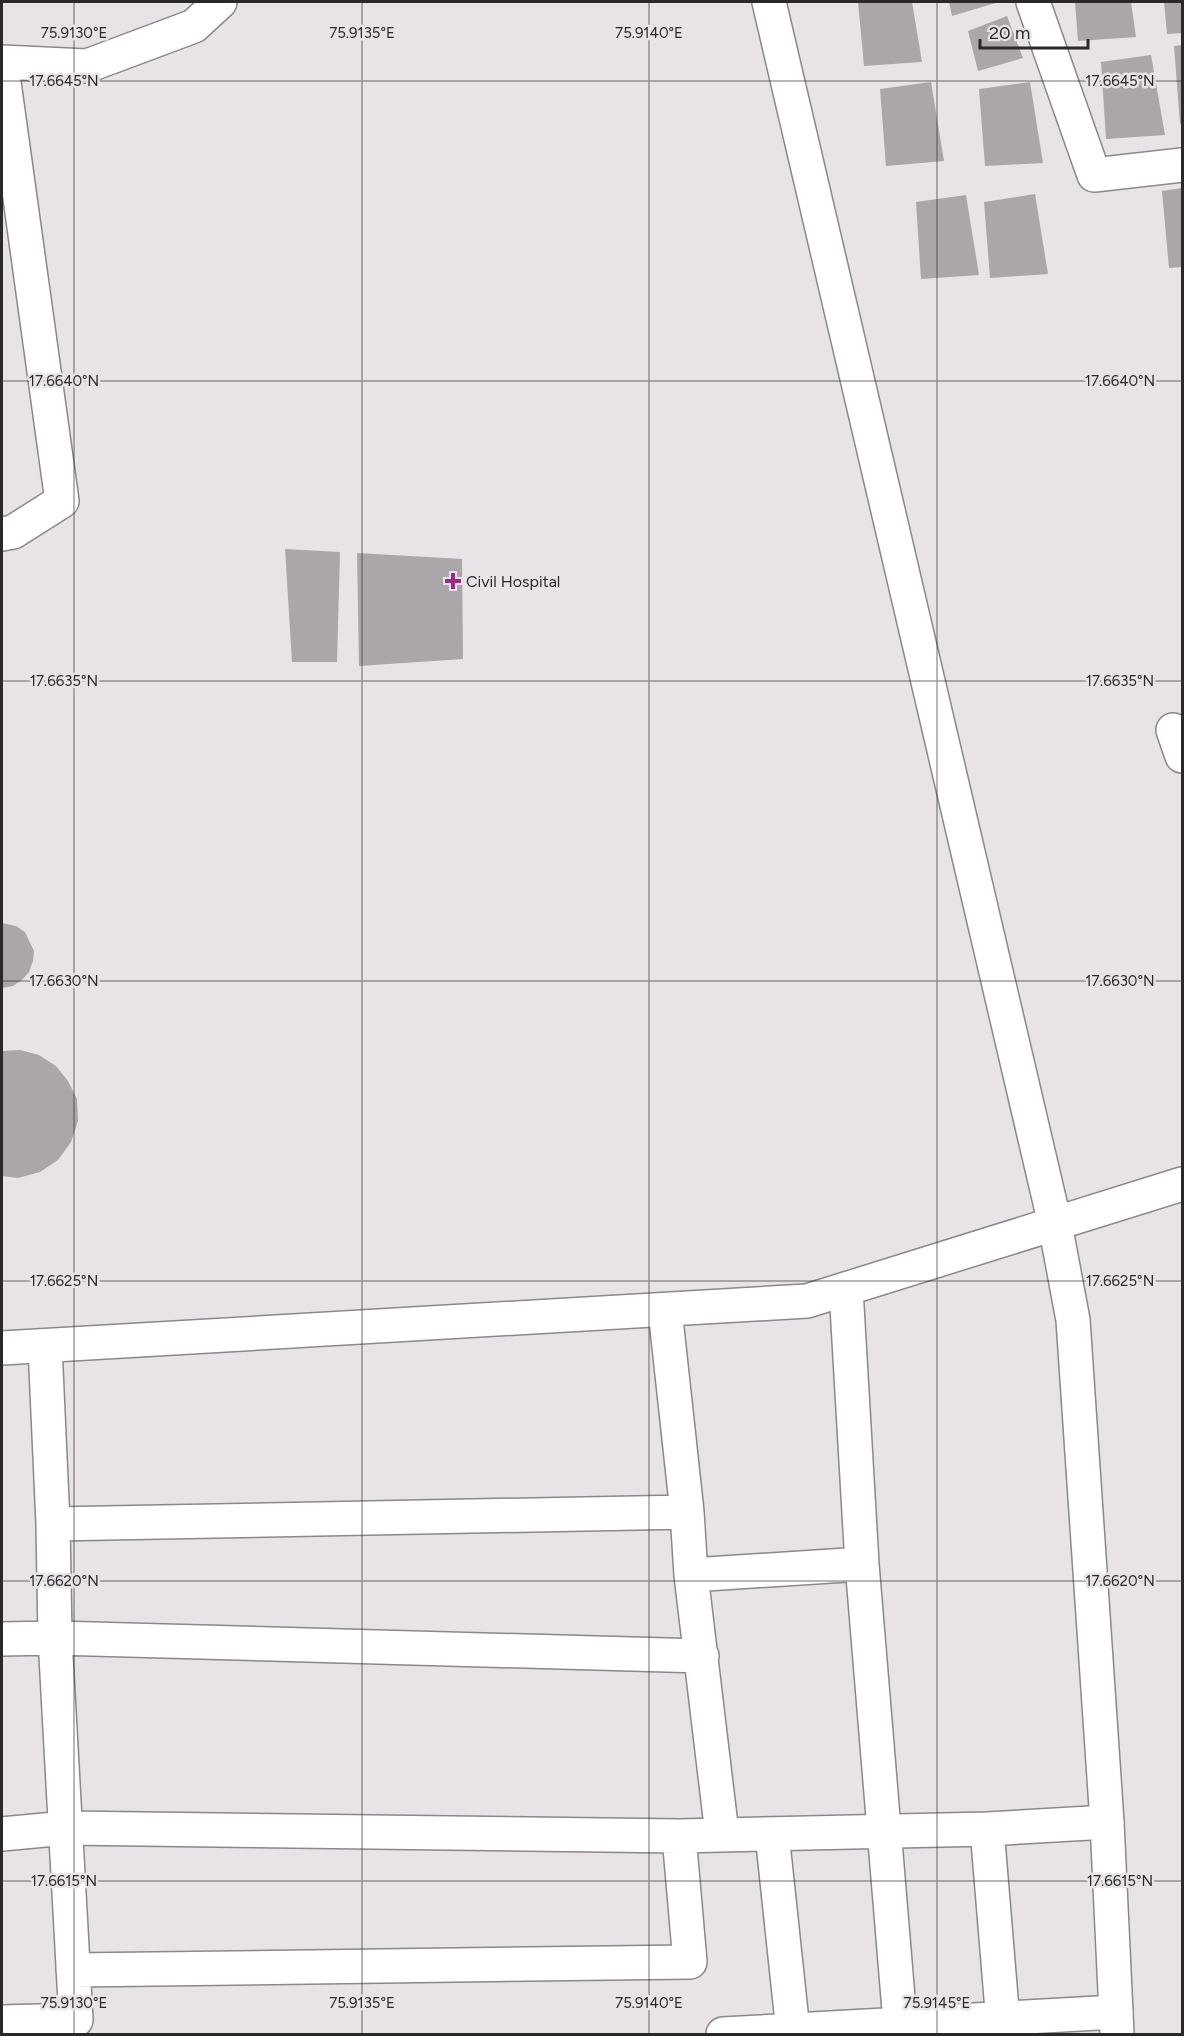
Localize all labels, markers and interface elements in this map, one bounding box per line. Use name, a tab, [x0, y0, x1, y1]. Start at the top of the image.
scale bar	[980, 12, 1088, 50]
text: 20 m	[989, 22, 1030, 44]
text: 75.9130°E	[41, 24, 107, 42]
text: 75.9135°E	[329, 24, 395, 42]
text: 75.9140°E	[615, 24, 683, 42]
text: 17.6645°N	[29, 72, 99, 90]
text: 17.6645°N	[1085, 72, 1155, 90]
text: 17.6640°N	[29, 372, 99, 390]
text: 17.6640°N	[1085, 372, 1155, 390]
marker: Civil Hospital	[444, 572, 462, 590]
place label: Civil Hospital	[466, 572, 560, 591]
text: 17.6635°N	[30, 672, 98, 690]
text: 17.6635°N	[1086, 672, 1154, 690]
text: 17.6630°N	[29, 972, 99, 990]
text: 17.6630°N	[1085, 972, 1155, 990]
text: 17.6625°N	[30, 1272, 98, 1290]
text: 17.6625°N	[1086, 1272, 1154, 1290]
text: 17.6620°N	[29, 1572, 99, 1590]
text: 17.6620°N	[1085, 1572, 1155, 1590]
text: 17.6615°N	[31, 1872, 97, 1890]
text: 17.6615°N	[1087, 1872, 1153, 1890]
text: 75.9130°E	[41, 1994, 107, 2012]
text: 75.9135°E	[329, 1994, 395, 2012]
text: 75.9140°E	[615, 1994, 683, 2012]
text: 75.9145°E	[904, 1994, 970, 2012]

